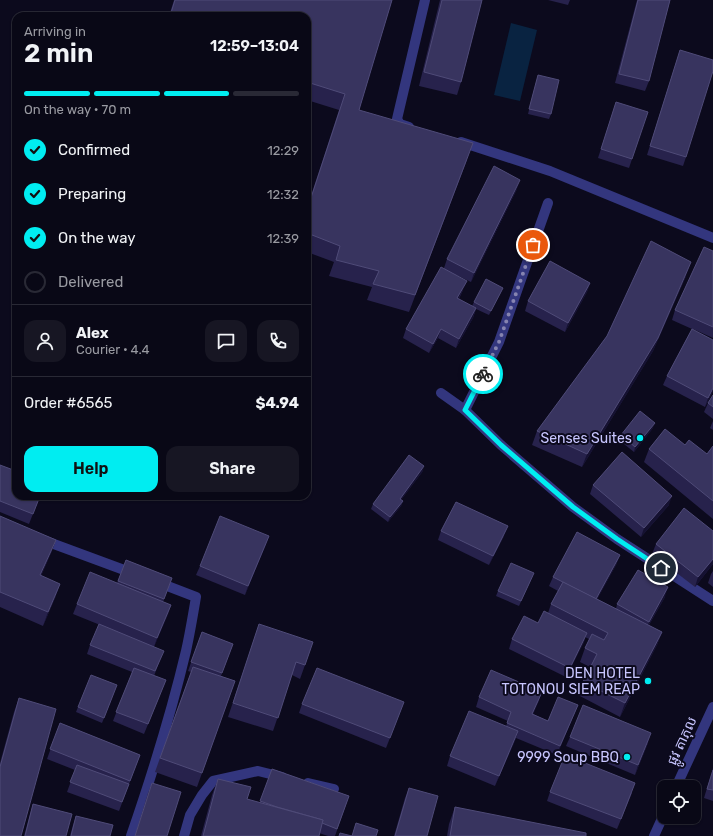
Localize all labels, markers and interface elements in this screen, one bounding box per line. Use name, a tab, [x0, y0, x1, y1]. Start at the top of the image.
text: Arriving in	[24, 24, 86, 39]
text: 12:59–13:04	[210, 37, 299, 55]
text: 2 min	[24, 38, 93, 69]
text: On the way · 70 m	[24, 102, 131, 117]
icon: check	[24, 139, 46, 161]
text: Confirmed	[58, 141, 130, 159]
text: 12:29	[267, 143, 299, 158]
icon: check	[24, 183, 46, 205]
text: Preparing	[58, 185, 126, 203]
text: 12:32	[267, 187, 299, 202]
icon: check	[24, 227, 46, 249]
pin	[516, 228, 550, 262]
text: On the way	[58, 229, 136, 247]
text: 12:39	[267, 231, 299, 246]
icon: bag	[522, 234, 544, 256]
text: Delivered	[58, 273, 123, 291]
button: person	[24, 320, 66, 362]
button: chat	[205, 320, 247, 362]
button: phone	[257, 320, 299, 362]
text: Alex	[76, 324, 109, 342]
text: Courier · 4.4	[76, 342, 150, 357]
courier	[463, 354, 503, 394]
icon: bike	[472, 363, 494, 385]
text: Order #6565	[24, 394, 112, 412]
text: $4.94	[255, 394, 299, 412]
place label: Senses Suites	[540, 430, 632, 447]
marker: Senses Suites	[635, 433, 645, 443]
button: Help	[24, 446, 158, 492]
button: Share	[166, 446, 299, 492]
pin	[644, 551, 678, 585]
icon: home	[650, 557, 672, 579]
place label: DEN HOTEL TOTONOU SIEM REAP	[501, 665, 640, 698]
marker: DEN HOTEL TOTONOU SIEM REAP	[643, 676, 653, 686]
street label: ផ្លូវ តាភុល	[663, 714, 703, 769]
place label: 9999 Soup BBQ	[517, 749, 619, 766]
marker: 9999 Soup BBQ	[622, 752, 632, 762]
map controls	[657, 780, 701, 824]
button: locate	[657, 780, 701, 824]

